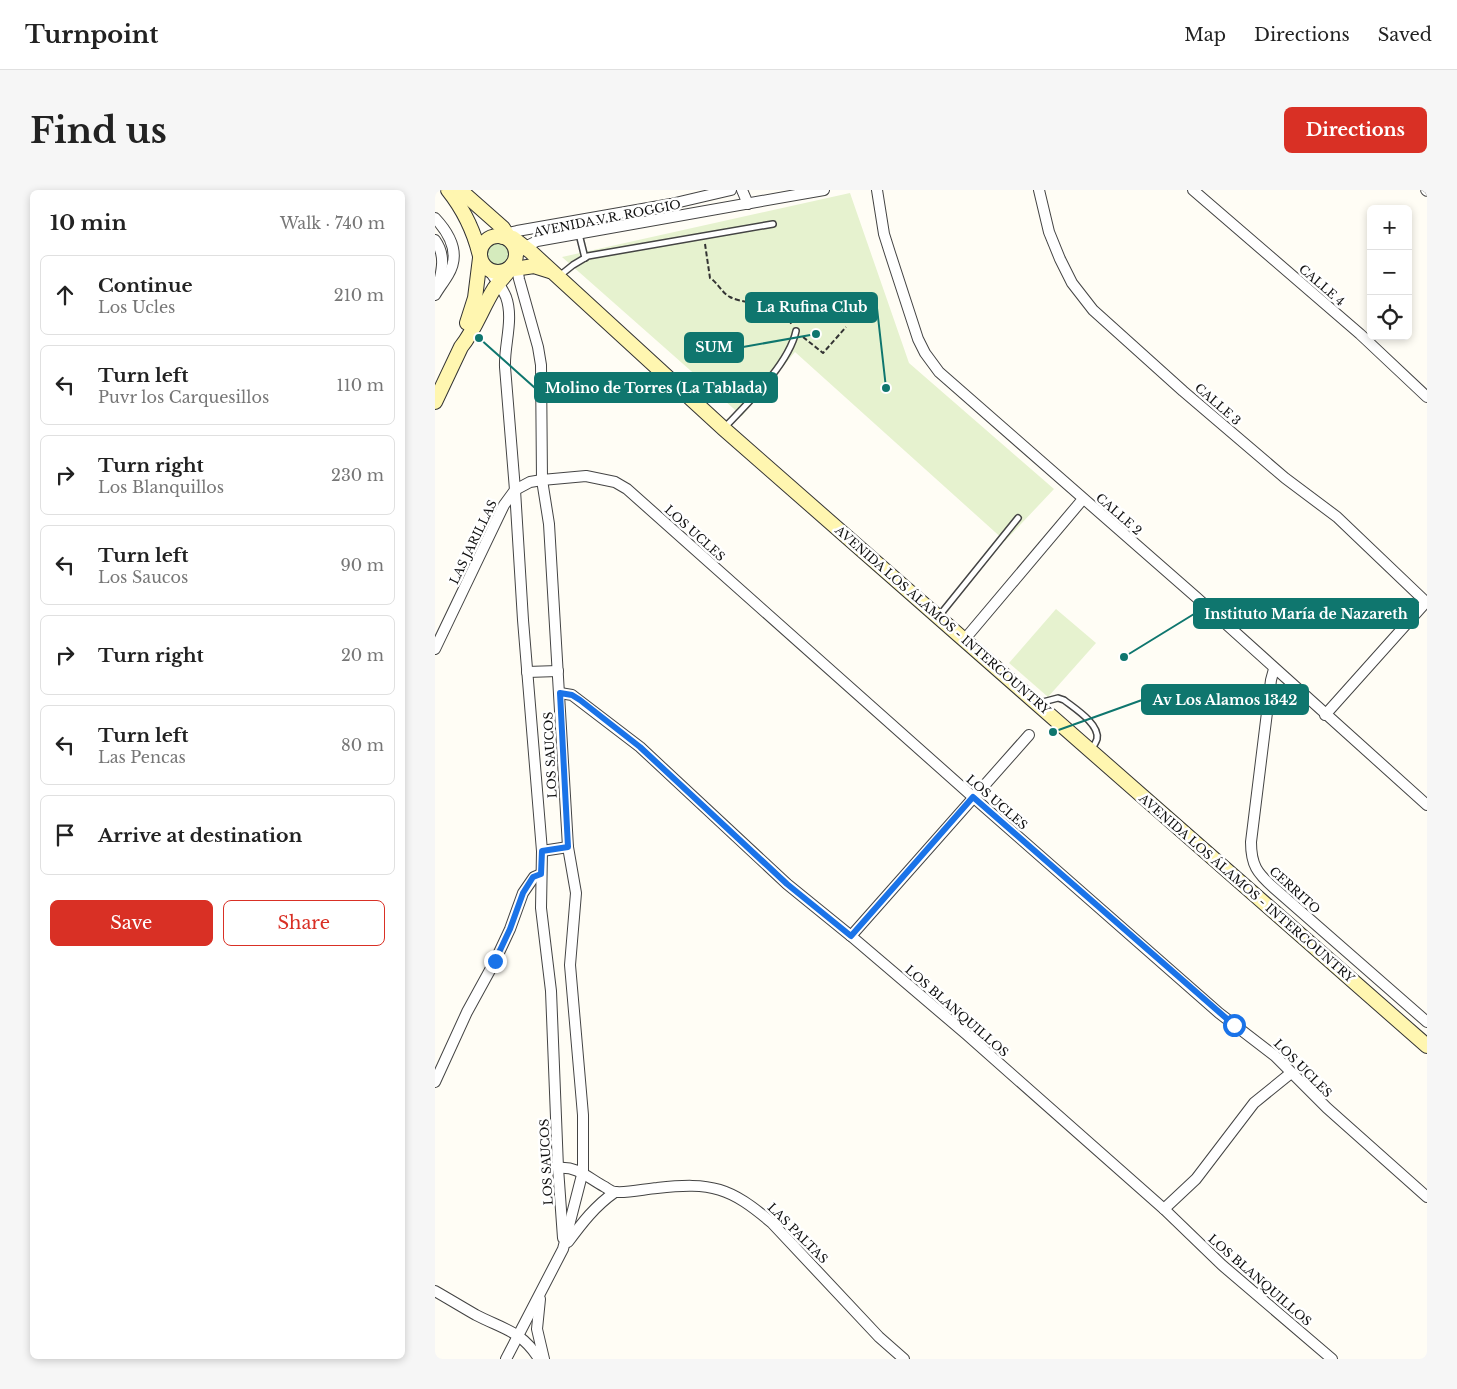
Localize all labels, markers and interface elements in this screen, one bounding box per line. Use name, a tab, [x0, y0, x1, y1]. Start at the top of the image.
text: Turnpoint	[25, 20, 158, 49]
text: Map	[1184, 24, 1226, 46]
text: Directions	[1254, 24, 1350, 46]
text: Saved	[1378, 24, 1432, 46]
button: Directions	[1284, 107, 1427, 153]
text: Find us	[30, 109, 167, 152]
street label: AVENIDA V.R. ROGGIO	[531, 196, 682, 240]
map controls	[1367, 205, 1412, 340]
button: +	[1367, 205, 1412, 250]
text: 10 min	[50, 210, 127, 236]
text: Walk · 740 m	[280, 213, 385, 233]
button: −	[1367, 250, 1412, 295]
street label: CALLE 4	[1296, 261, 1348, 309]
text: Continue	[98, 274, 193, 297]
icon: ahead	[51, 281, 79, 309]
text: 210 m	[334, 285, 384, 305]
callout: La Rufina Club	[746, 293, 877, 322]
button: locate	[1367, 295, 1412, 340]
text: Los Ucles	[98, 297, 175, 317]
text: La Rufina Club	[757, 298, 868, 316]
callout: SUM	[685, 333, 743, 362]
text: SUM	[695, 338, 733, 356]
text: Turn left	[98, 364, 189, 387]
icon: left	[51, 371, 79, 399]
callout: Molino de Torres (La Tablada)	[535, 373, 777, 402]
text: 110 m	[337, 375, 384, 395]
text: Molino de Torres (La Tablada)	[545, 379, 767, 397]
street label: CALLE 3	[1192, 380, 1244, 428]
text: Puvr los Carquesillos	[98, 387, 269, 407]
text: Turn right	[98, 454, 204, 477]
icon: right	[51, 461, 79, 489]
text: 230 m	[331, 465, 384, 485]
text: Los Blanquillos	[98, 477, 224, 497]
street label: CALLE 2	[1093, 490, 1145, 538]
street label: LAS JARILLAS	[446, 497, 500, 587]
street label: LOS UCLES	[662, 502, 729, 564]
street label: AVENIDA LOS ÁLAMOS - INTERCOUNTRY	[832, 521, 1054, 718]
text: Turn left	[98, 544, 189, 567]
icon: left	[51, 551, 79, 579]
text: 90 m	[341, 555, 384, 575]
text: Los Saucos	[98, 567, 188, 587]
callout: Instituto María de Nazareth	[1194, 599, 1418, 628]
text: Instituto María de Nazareth	[1204, 605, 1408, 623]
icon: right	[51, 641, 79, 669]
text: Turn right	[98, 644, 204, 667]
text: 20 m	[341, 645, 384, 665]
callout: Av Los Alamos 1342	[1142, 685, 1308, 714]
text: Av Los Alamos 1342	[1152, 691, 1297, 709]
street label: LOS SAUCOS	[540, 711, 560, 799]
text: Turn left	[98, 724, 189, 747]
icon: left	[51, 731, 79, 759]
text: 80 m	[341, 735, 384, 755]
text: Las Pencas	[98, 747, 186, 767]
street label: LOS UCLES	[963, 771, 1031, 833]
street label: AVENIDA LOS ÁLAMOS - INTERCOUNTRY	[1136, 789, 1358, 986]
icon: arrive	[51, 821, 79, 849]
text: Arrive at destination	[98, 824, 302, 847]
street label: CERRITO	[1267, 863, 1323, 917]
button: Save	[50, 900, 213, 946]
button: Share	[223, 900, 385, 946]
route end	[484, 950, 507, 973]
street label: LOS BLANQUILLOS	[902, 962, 1012, 1060]
route start	[1223, 1014, 1246, 1037]
street label: LOS UCLES	[1271, 1036, 1335, 1100]
street label: LOS SAUCOS	[536, 1118, 556, 1206]
street label: LAS PALTAS	[765, 1200, 831, 1266]
street label: LOS BLANQUILLOS	[1205, 1231, 1315, 1329]

